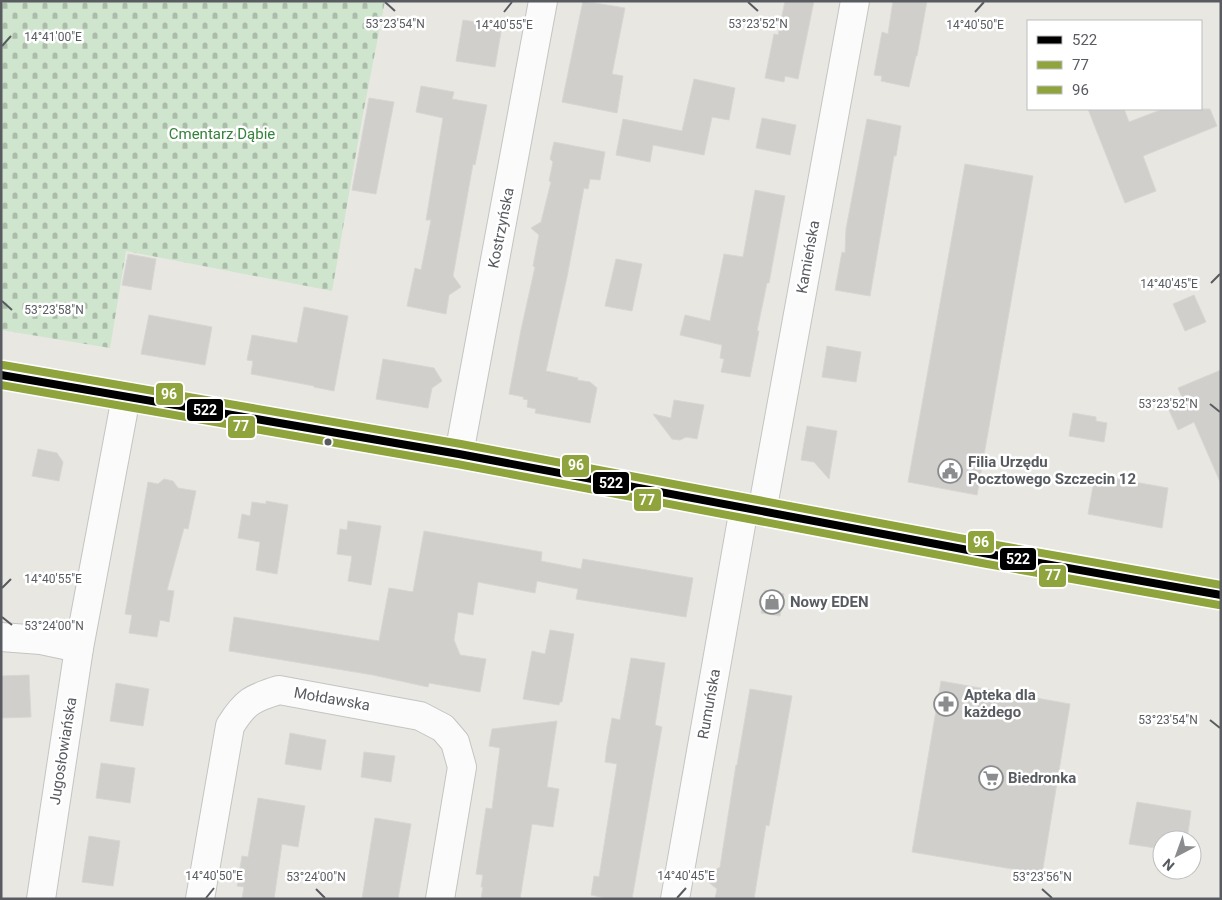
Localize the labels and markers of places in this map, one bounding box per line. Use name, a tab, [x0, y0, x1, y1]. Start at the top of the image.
unlabelled marker	[323, 437, 333, 447]
place label: Filia Urzędu Pocztowego Szczecin 12	[968, 453, 1136, 488]
public building icon: Filia Urzędu Pocztowego Szczecin 12	[937, 458, 963, 484]
shop icon: Nowy EDEN	[759, 589, 785, 615]
place label: Nowy EDEN	[790, 593, 869, 611]
place label: Apteka dla każdego	[964, 686, 1036, 721]
pharmacy icon: Apteka dla każdego	[933, 691, 959, 717]
supermarket icon: Biedronka	[978, 765, 1004, 791]
place label: Biedronka	[1008, 769, 1076, 787]

